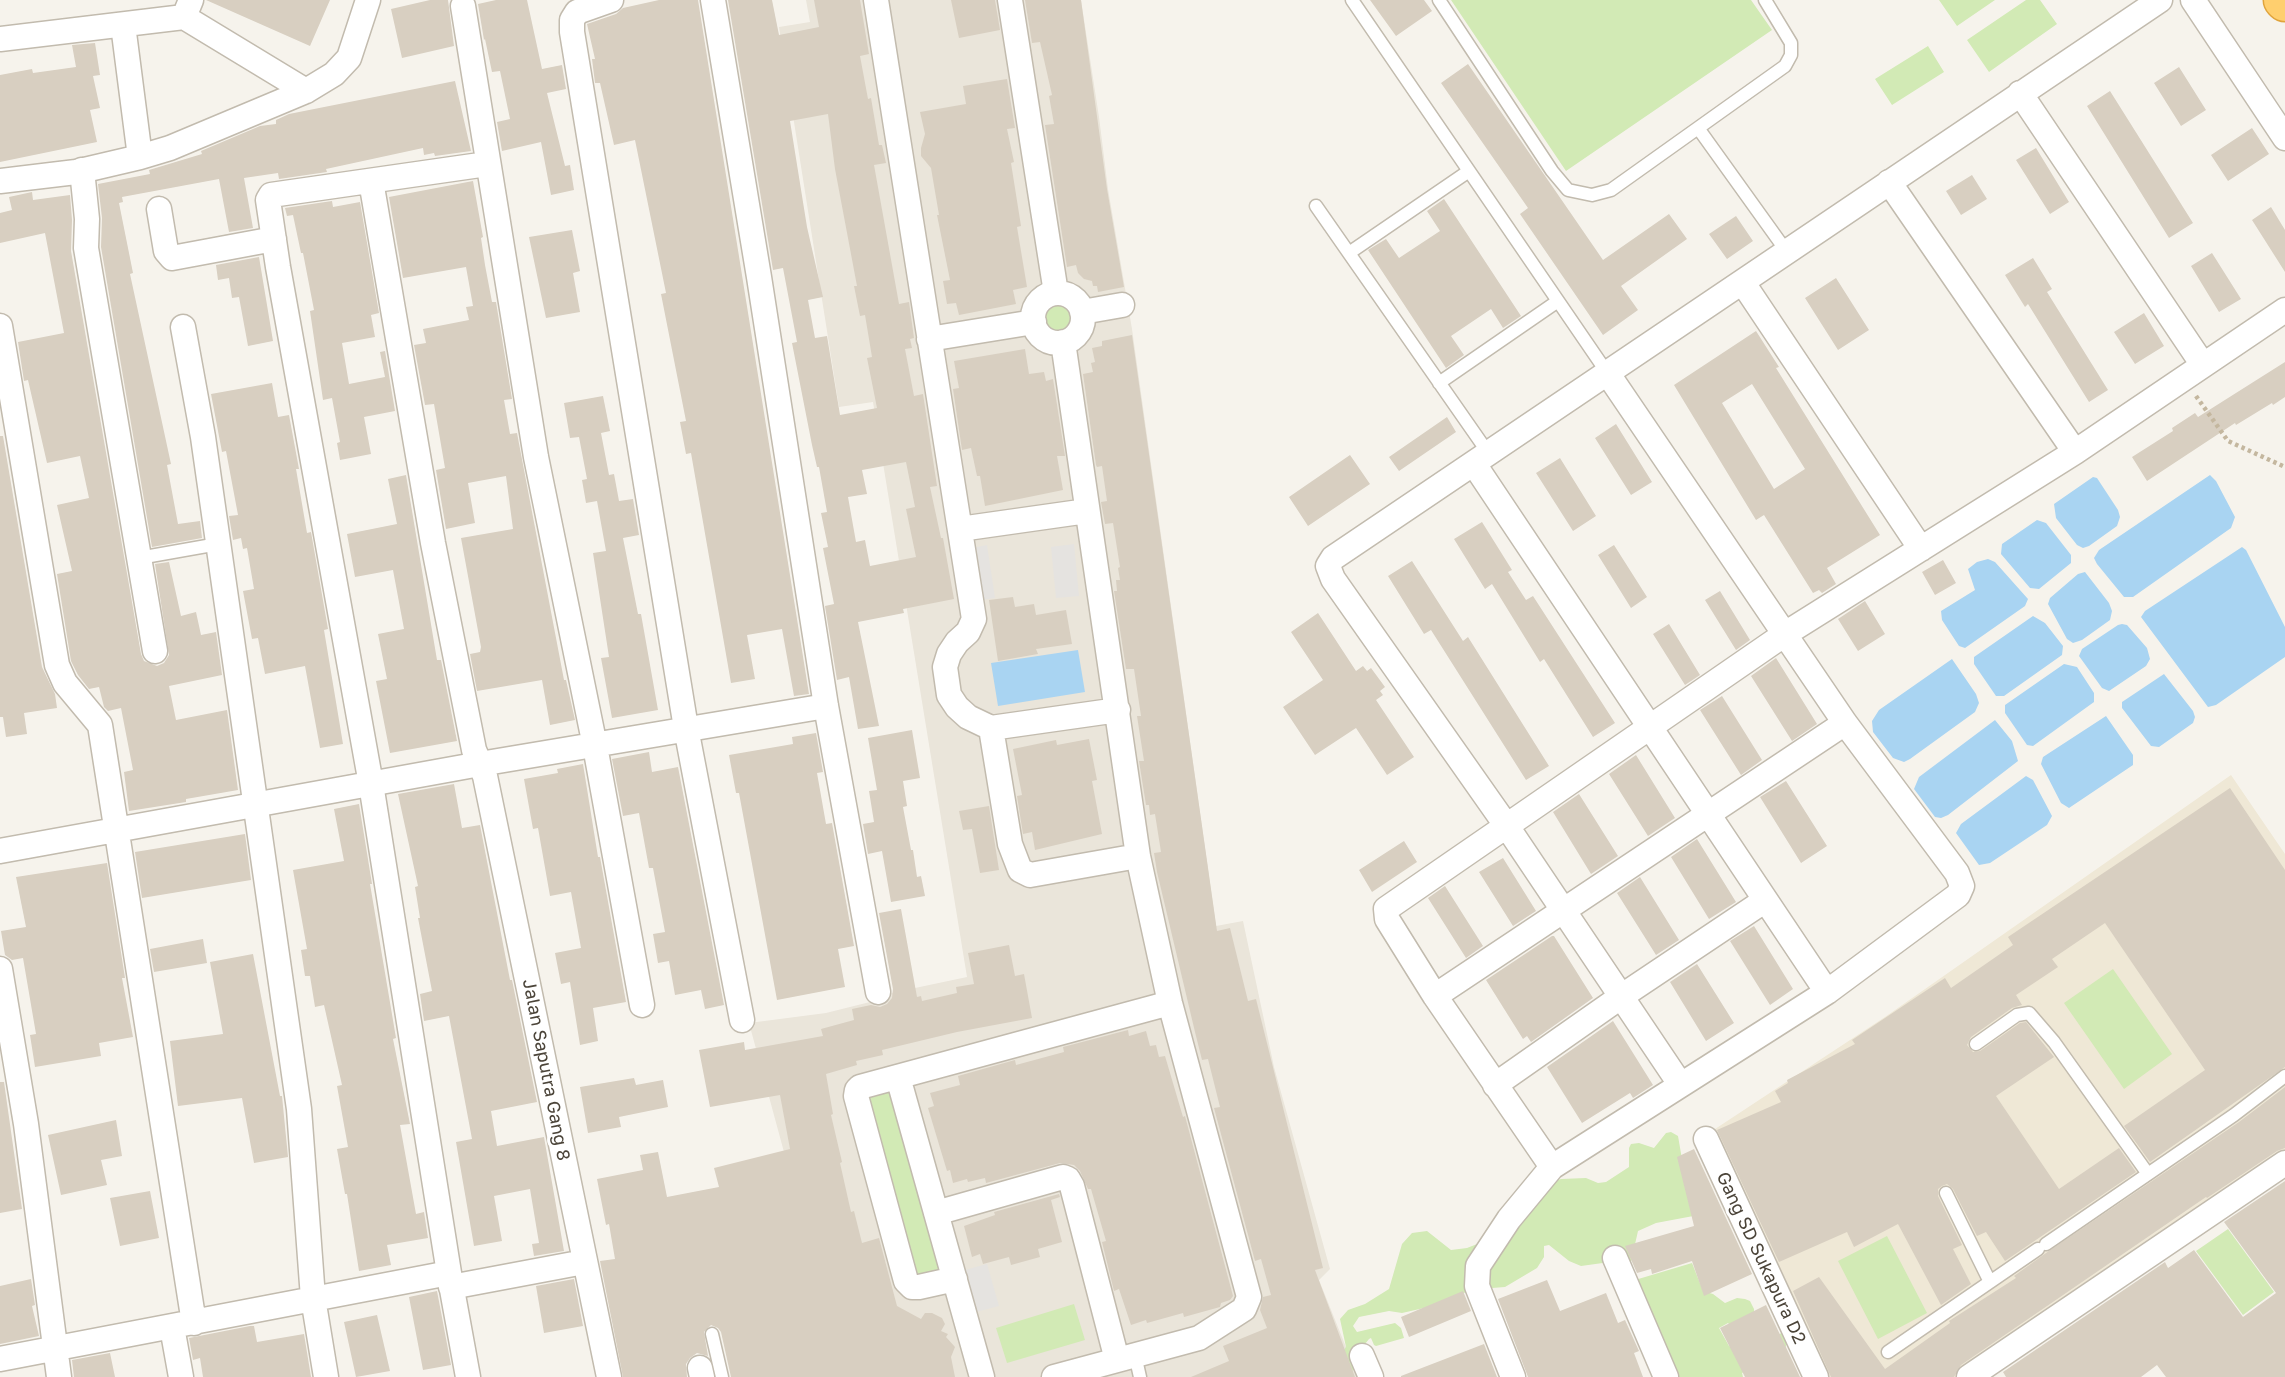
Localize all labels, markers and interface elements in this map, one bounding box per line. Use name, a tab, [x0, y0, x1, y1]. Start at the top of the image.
street label: Jalan Saputra Gang 8	[518, 977, 574, 1163]
street label: Gang SD Sukapura D2	[1712, 1169, 1810, 1347]

